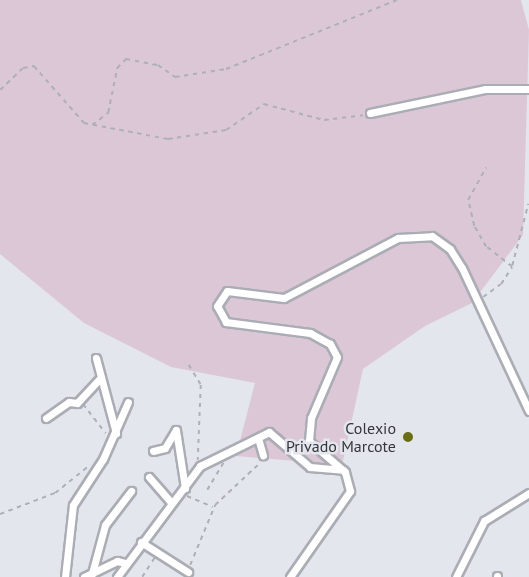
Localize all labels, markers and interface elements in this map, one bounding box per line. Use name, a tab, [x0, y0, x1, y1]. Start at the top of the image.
place label: Colexio Privado Marcote	[286, 418, 396, 456]
marker: Colexio Privado Marcote	[401, 430, 415, 444]

